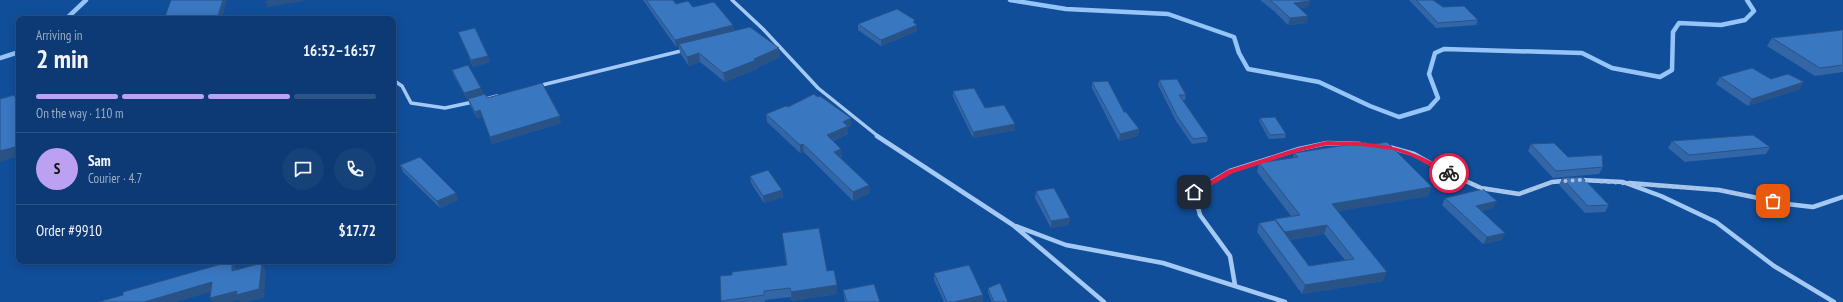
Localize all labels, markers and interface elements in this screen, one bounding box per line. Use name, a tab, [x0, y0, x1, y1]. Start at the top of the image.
text: Arriving in	[36, 27, 83, 44]
text: 16:52–16:57	[303, 41, 376, 60]
text: 2 min	[36, 42, 89, 75]
text: On the way · 110 m	[36, 105, 123, 122]
button: chat	[282, 148, 324, 190]
button: phone	[334, 148, 376, 190]
text: Sam	[88, 151, 111, 170]
courier	[1429, 153, 1469, 193]
text: S	[54, 159, 60, 178]
icon: bike	[1438, 162, 1460, 184]
text: Courier · 4.7	[88, 170, 142, 187]
pin	[1177, 175, 1211, 209]
icon: home	[1183, 181, 1205, 203]
pin	[1756, 184, 1790, 218]
icon: bag	[1762, 190, 1784, 212]
text: Order #9910	[36, 221, 102, 240]
text: $17.72	[338, 221, 376, 240]

